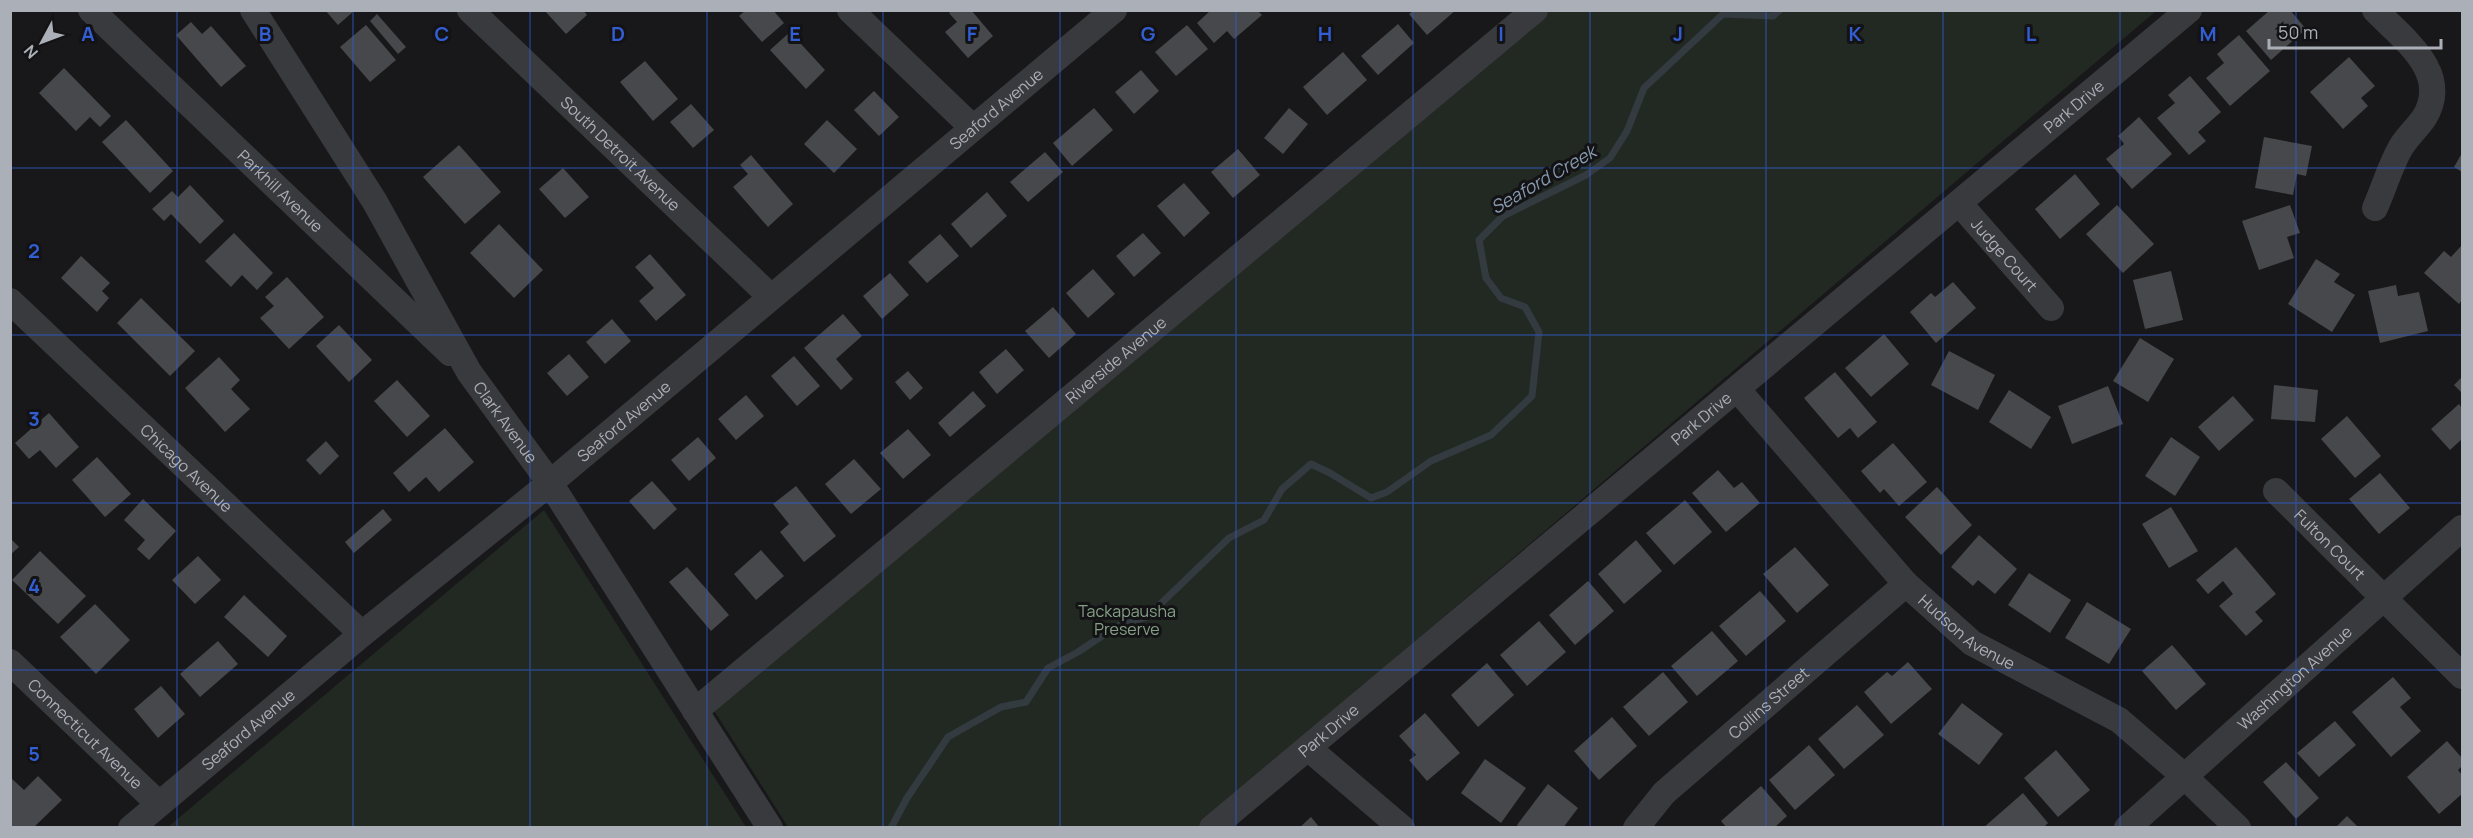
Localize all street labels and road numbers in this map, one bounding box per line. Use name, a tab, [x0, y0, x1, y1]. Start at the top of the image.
street label: Seaford Avenue	[945, 63, 1048, 155]
street label: Park Drive	[2039, 75, 2109, 138]
street label: South Detroit Avenue	[556, 91, 685, 216]
street label: Parkhill Avenue	[233, 145, 328, 237]
street label: Judge Court	[1966, 213, 2043, 296]
street label: Riverside Avenue	[1061, 311, 1171, 409]
street label: Seaford Avenue	[572, 376, 675, 467]
street label: Clark Avenue	[469, 377, 543, 467]
street label: Park Drive	[1666, 387, 1736, 450]
street label: Chicago Avenue	[136, 419, 237, 517]
street label: Fulton Court	[2289, 504, 2370, 585]
street label: Hudson Avenue	[1914, 589, 2019, 675]
street label: Washington Avenue	[2233, 621, 2357, 735]
street label: Collins Street	[1723, 662, 1814, 744]
street label: Connecticut Avenue	[23, 674, 148, 794]
street label: Seaford Avenue	[197, 684, 300, 775]
street label: Park Drive	[1294, 699, 1363, 762]

